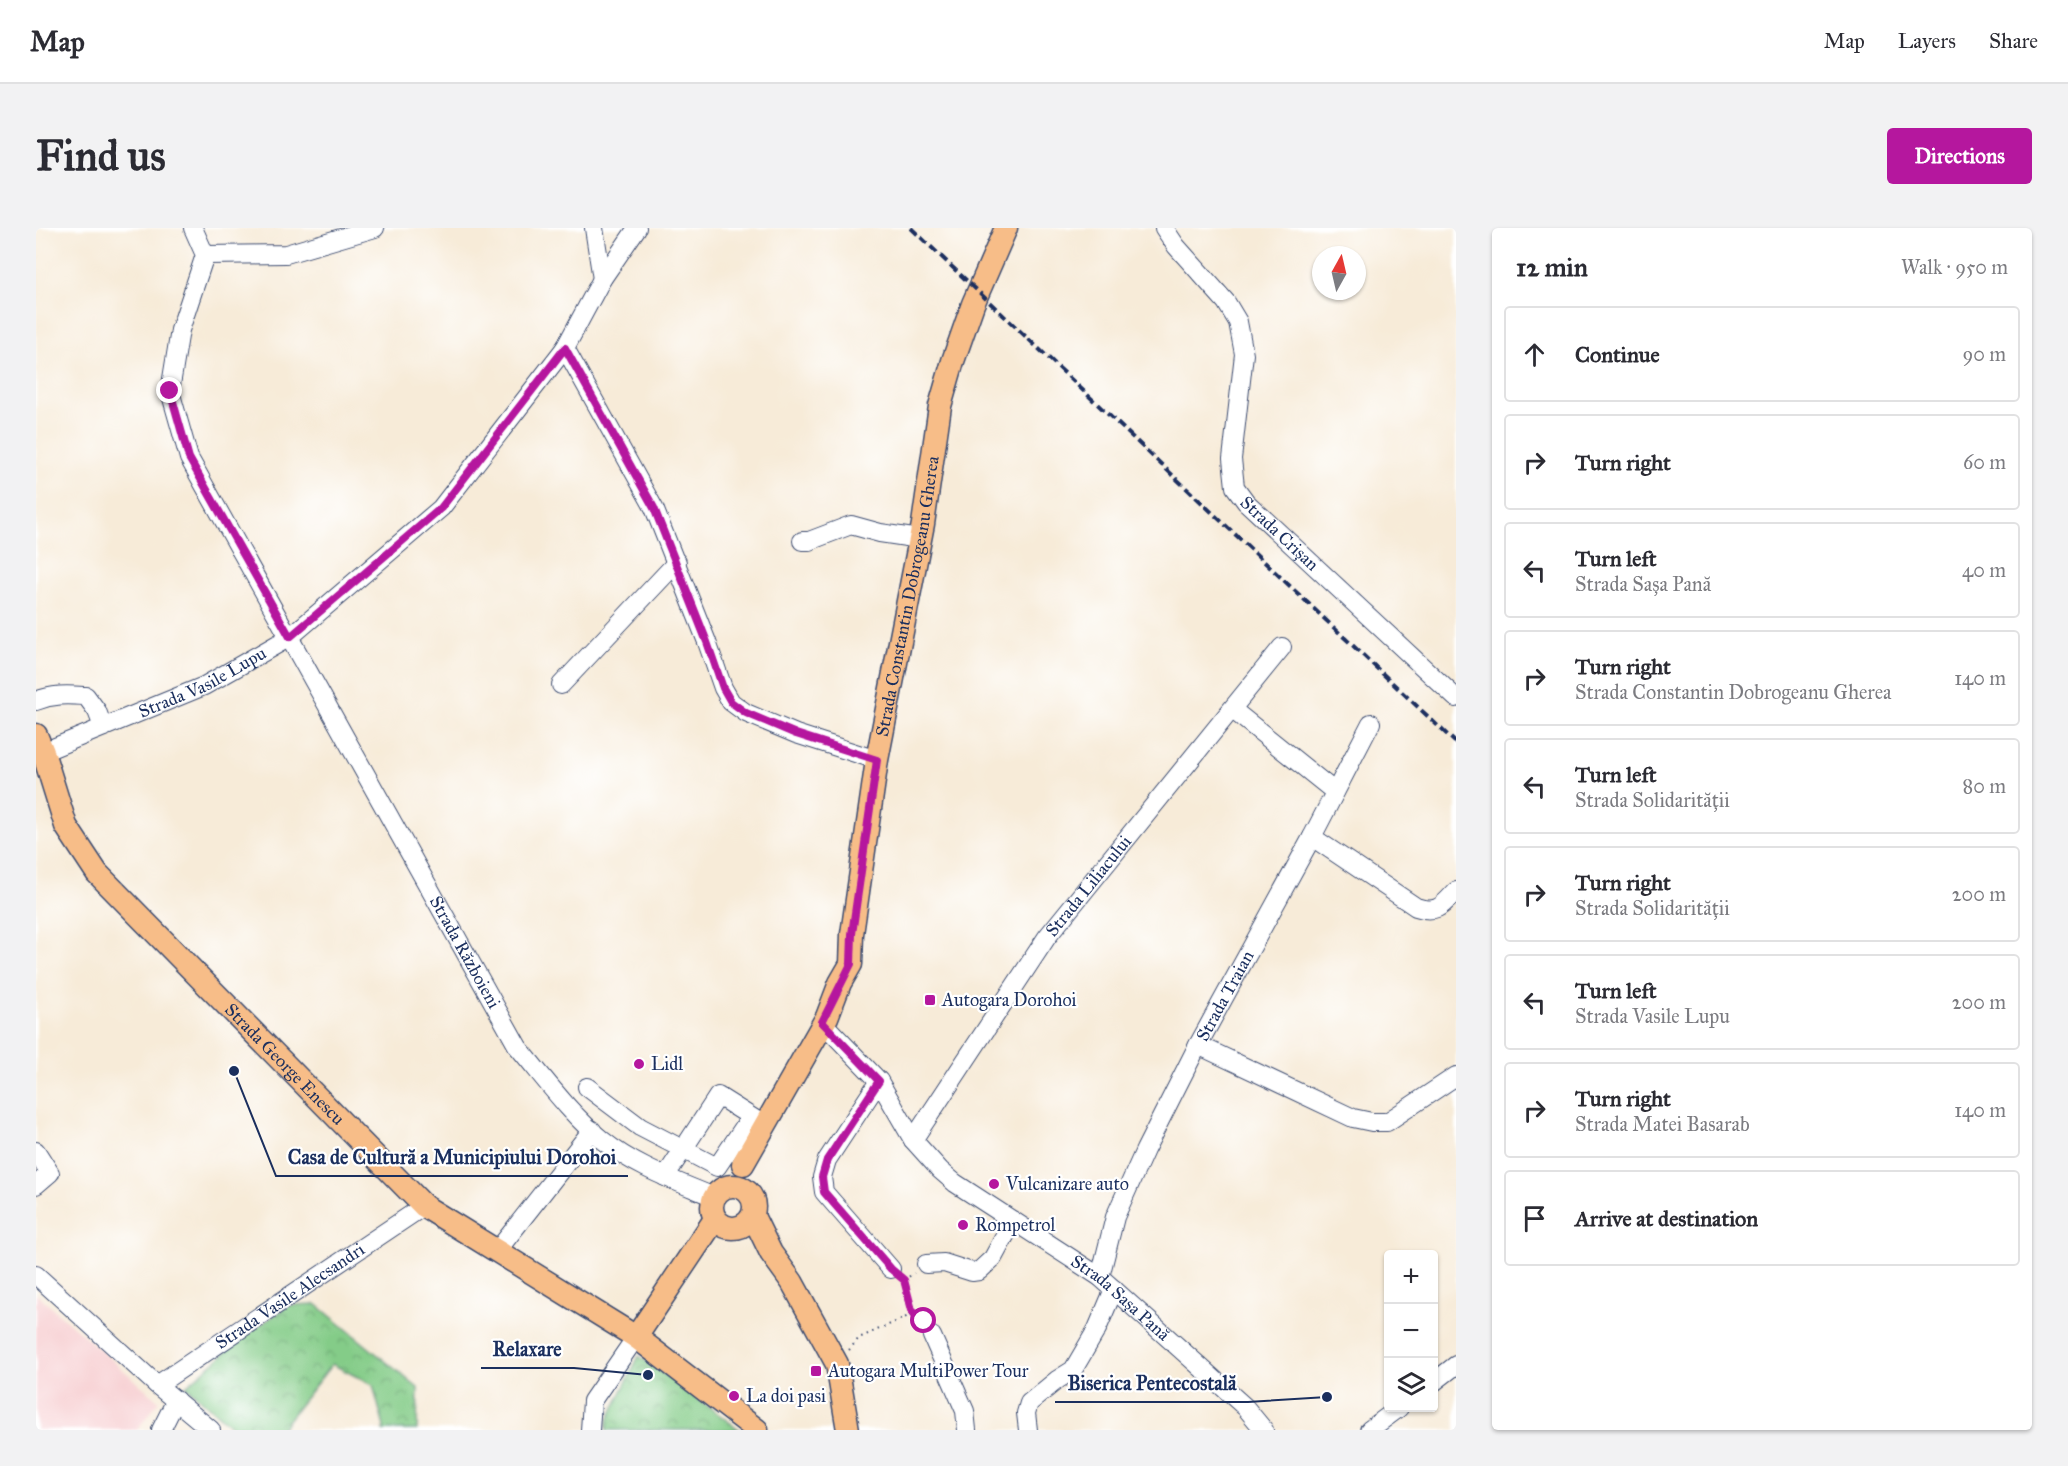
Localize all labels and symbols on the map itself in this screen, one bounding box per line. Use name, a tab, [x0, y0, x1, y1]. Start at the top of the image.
north arrow	[1312, 246, 1366, 300]
route end	[156, 377, 182, 403]
street label: Strada Constantin Dobrogeanu Gherea	[871, 454, 944, 739]
street label: Strada Crișan	[1236, 491, 1324, 576]
street label: Strada Vasile Lupu	[135, 642, 270, 723]
street label: Strada Liliacului	[1041, 831, 1136, 941]
street label: Strada Războieni	[425, 892, 505, 1012]
street label: Strada Traian	[1191, 946, 1259, 1045]
place label: Autogara Dorohoi	[941, 989, 1077, 1012]
marker: Autogara Dorohoi	[923, 993, 937, 1007]
street label: Strada George Enescu	[220, 999, 350, 1130]
place label: Lidl	[651, 1053, 683, 1075]
marker: Lidl	[632, 1057, 646, 1071]
callout: Casa de Cultură a Municipiului Dorohoi	[276, 1138, 628, 1176]
text: Casa de Cultură a Municipiului Dorohoi	[288, 1145, 617, 1170]
place label: Vulcanizare auto	[1005, 1173, 1129, 1195]
marker: Vulcanizare auto	[987, 1177, 1001, 1191]
place label: Rompetrol	[975, 1214, 1055, 1236]
marker: Rompetrol	[956, 1218, 970, 1232]
street label: Strada Vasile Alecsandri	[211, 1238, 369, 1354]
street label: Strada Sașa Pană	[1067, 1250, 1175, 1346]
route start	[910, 1307, 936, 1333]
callout: Relaxare	[481, 1330, 574, 1368]
text: Relaxare	[492, 1337, 562, 1361]
place label: Autogara MultiPower Tour	[827, 1360, 1029, 1383]
marker: Autogara MultiPower Tour	[809, 1364, 823, 1378]
callout: Biserica Pentecostală	[1055, 1364, 1248, 1402]
text: Biserica Pentecostală	[1067, 1371, 1237, 1395]
place label: La doi pasi	[746, 1385, 826, 1407]
marker: La doi pasi	[727, 1389, 741, 1403]

